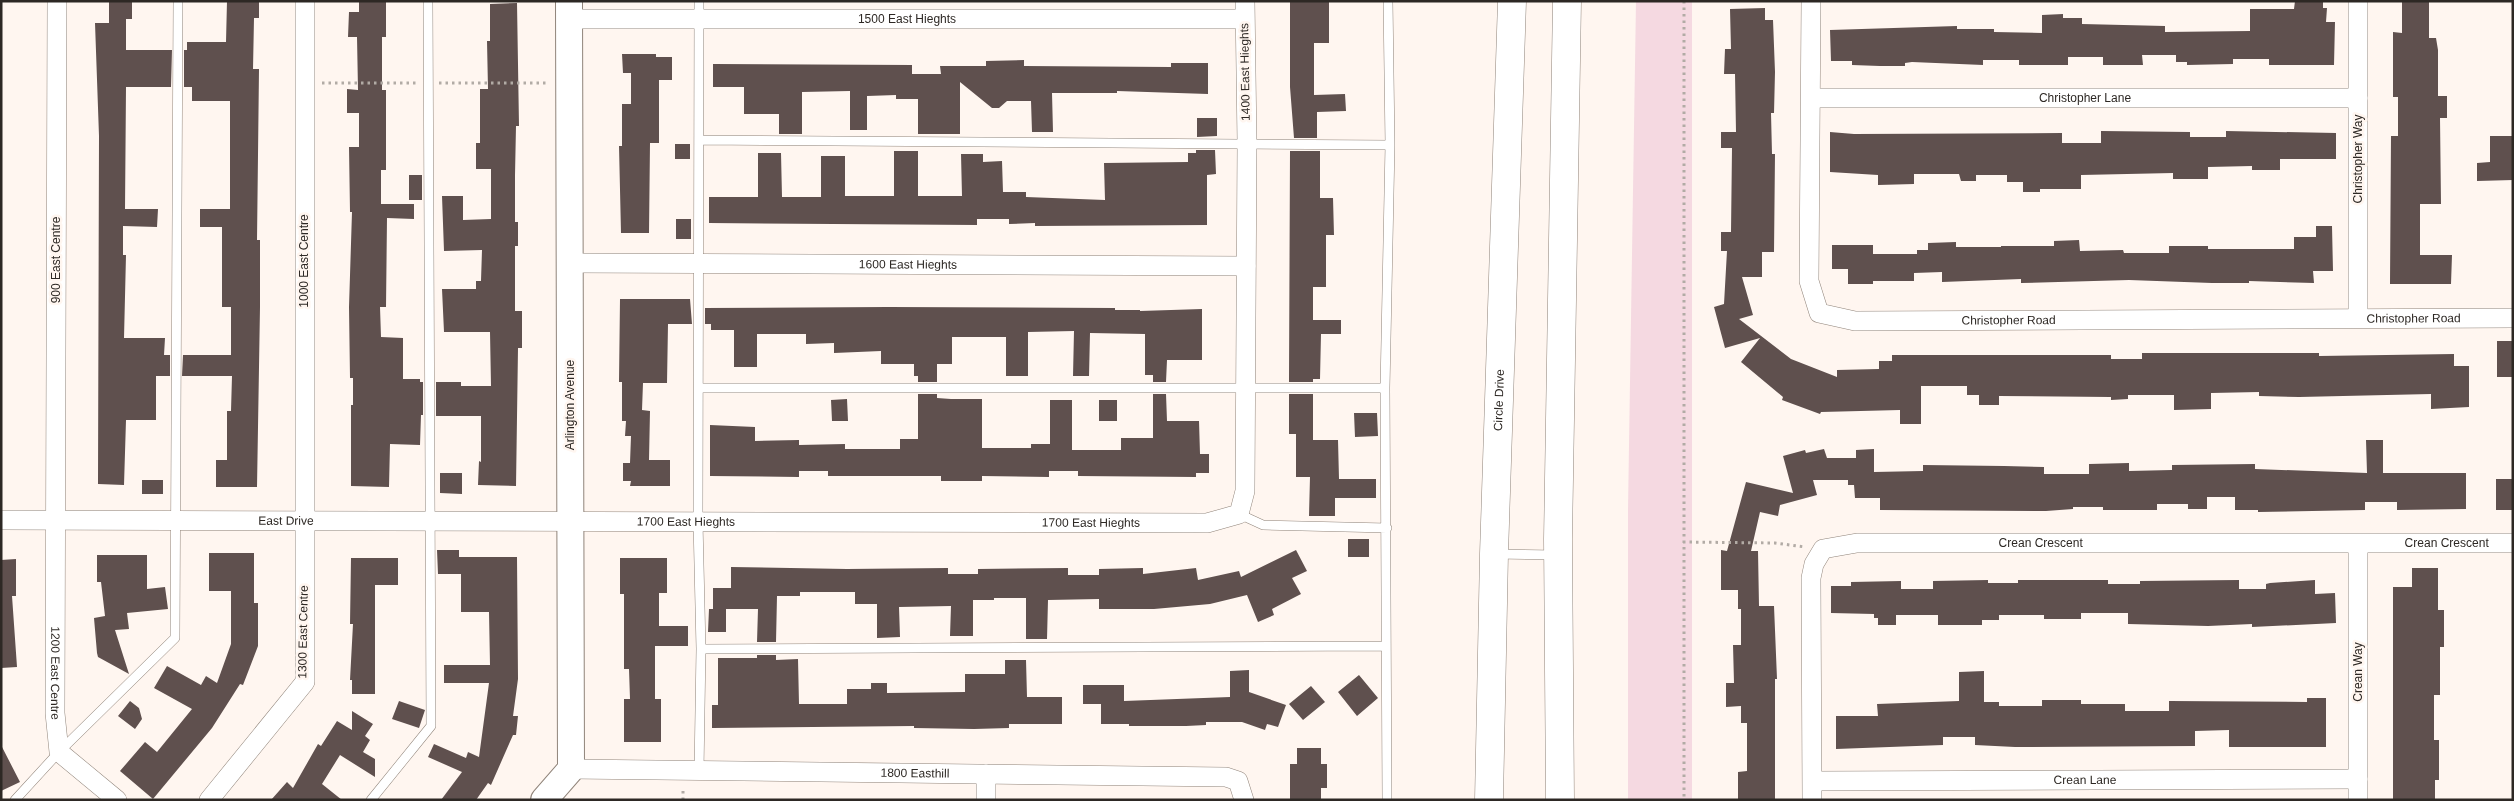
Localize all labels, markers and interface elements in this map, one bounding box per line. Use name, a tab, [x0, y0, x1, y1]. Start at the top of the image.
street label: 1500 East Hieghts	[858, 12, 956, 26]
street label: 1400 East Hieghts	[1237, 23, 1253, 121]
street label: Christopher Lane	[2039, 91, 2131, 105]
street label: Christopher Way	[2351, 115, 2365, 203]
street label: 1000 East Centre	[297, 214, 311, 308]
street label: 900 East Centre	[49, 216, 63, 303]
street label: 1600 East Hieghts	[859, 257, 957, 272]
street label: Christopher Road	[2366, 311, 2461, 326]
street label: Christopher Road	[1961, 313, 2056, 328]
street label: Arlington Avenue	[563, 359, 577, 450]
street label: Circle Drive	[1491, 369, 1507, 431]
street label: East Drive	[258, 514, 314, 528]
street label: 1700 East Hieghts	[637, 515, 735, 529]
street label: 1700 East Hieghts	[1042, 516, 1140, 530]
street label: Crean Crescent	[1999, 536, 2083, 550]
street label: Crean Crescent	[2405, 536, 2489, 550]
street label: 1300 East Centre	[295, 585, 311, 679]
street label: 1200 East Centre	[48, 626, 63, 721]
street label: Crean Way	[2351, 642, 2365, 702]
street label: 1800 Easthill	[880, 766, 949, 781]
street label: Crean Lane	[2054, 773, 2117, 787]

